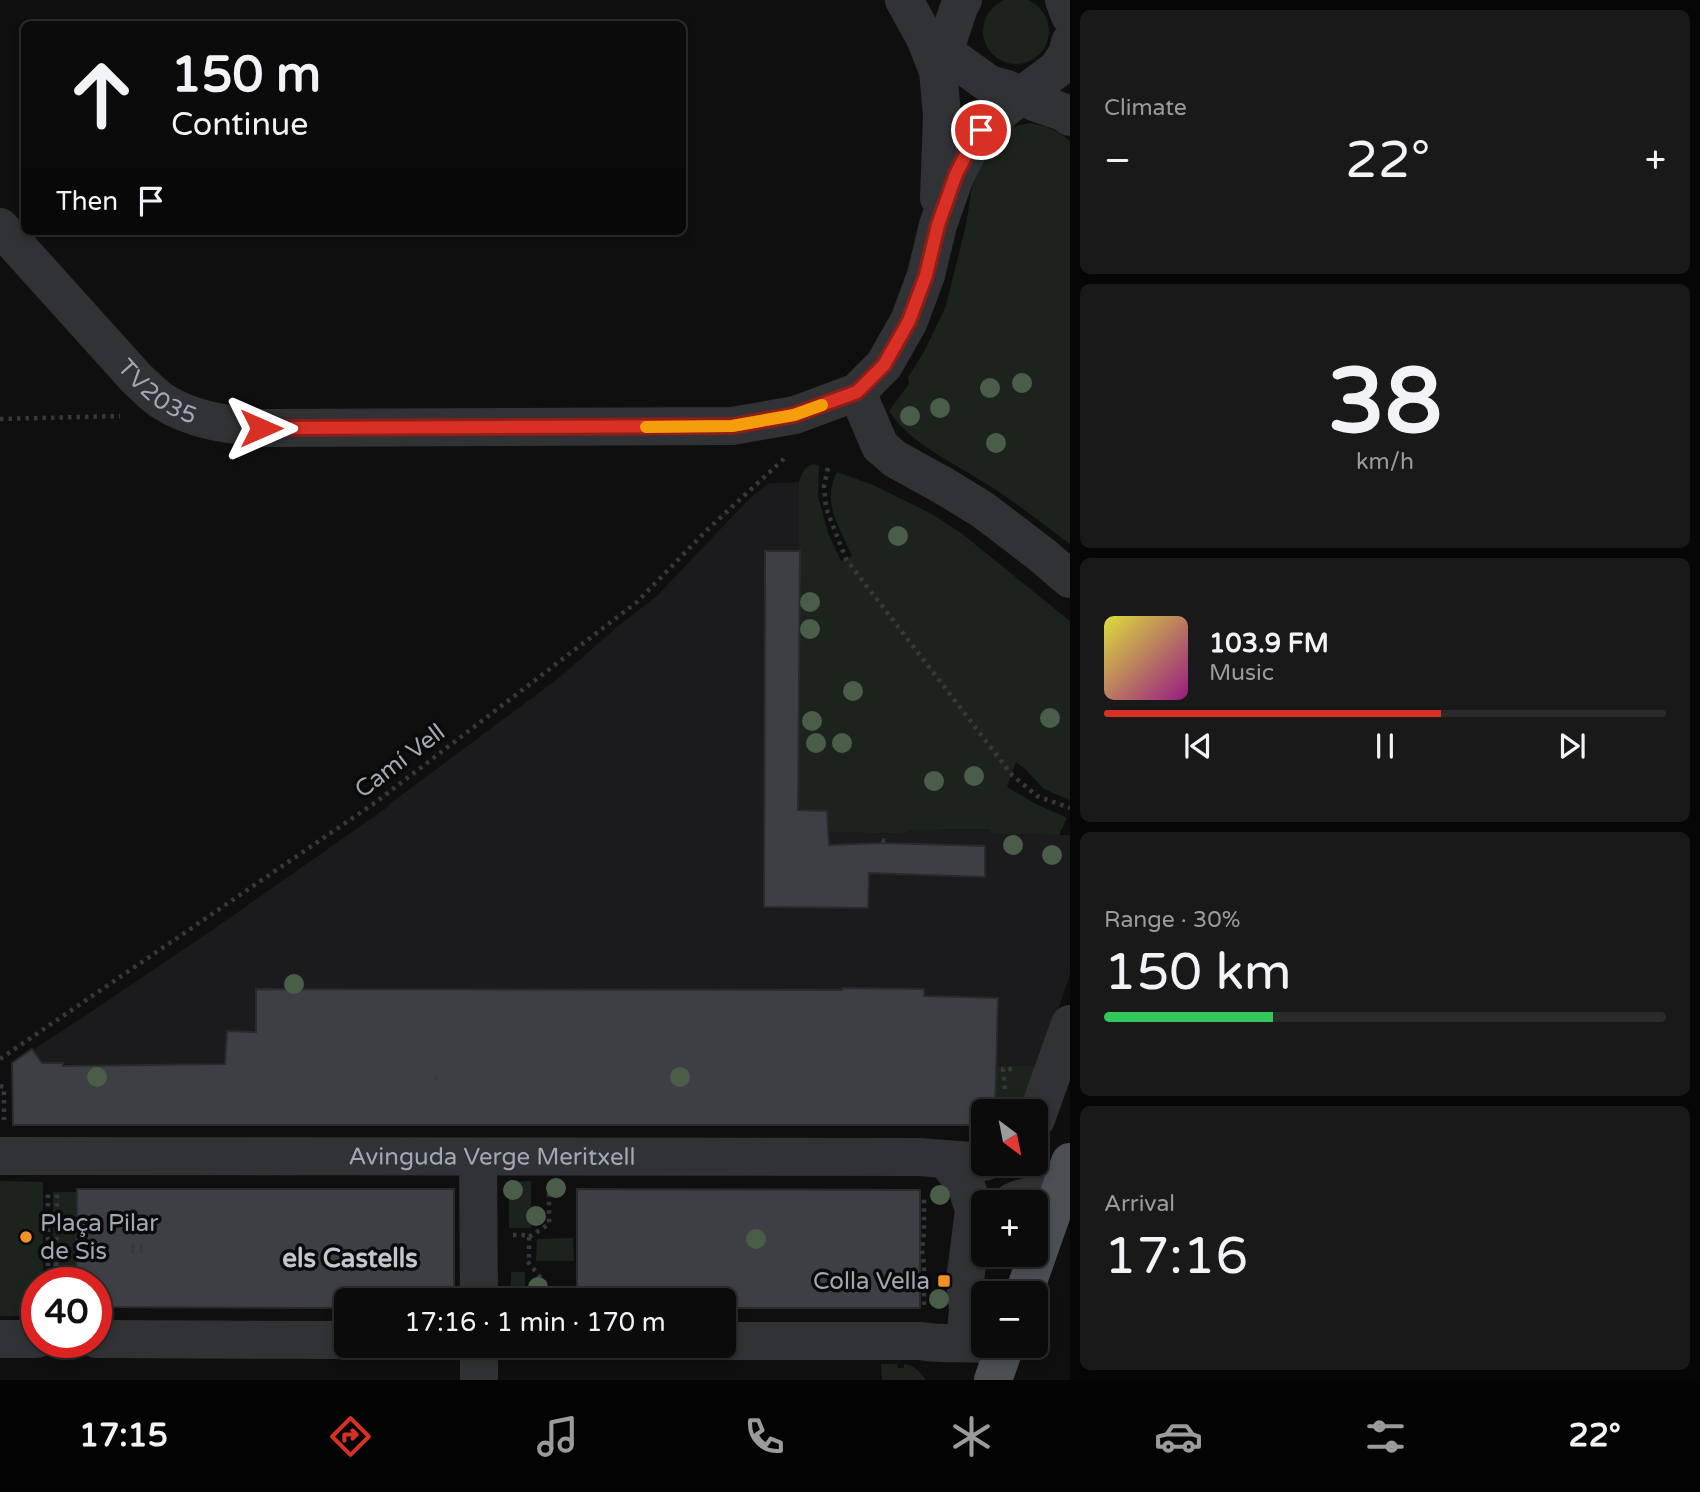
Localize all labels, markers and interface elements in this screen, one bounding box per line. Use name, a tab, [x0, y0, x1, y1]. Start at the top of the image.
text: 150 m	[171, 46, 321, 105]
icon: ahead	[56, 49, 147, 140]
text: Climate	[1104, 94, 1187, 122]
pin	[951, 100, 1011, 160]
text: Continue	[171, 106, 308, 144]
icon: arrive	[962, 111, 1000, 149]
text: 22°	[1345, 129, 1430, 192]
text: −	[1104, 138, 1131, 184]
text: +	[1645, 138, 1666, 184]
icon: arrive	[132, 182, 170, 220]
text: Then	[56, 186, 118, 217]
text: 38	[1328, 347, 1442, 457]
street label: TV2035	[112, 353, 201, 430]
position arrow	[224, 391, 298, 465]
text: km/h	[1356, 448, 1414, 476]
text: 103.9 FM	[1209, 628, 1329, 659]
text: Music	[1209, 659, 1274, 687]
street label: Camí Vell	[349, 718, 451, 804]
icon: previous	[1179, 727, 1217, 765]
icon: pause	[1366, 727, 1404, 765]
icon: next	[1553, 727, 1591, 765]
text: Range · 30%	[1104, 906, 1240, 934]
text: 150 km	[1104, 941, 1292, 1004]
north arrow	[971, 1099, 1048, 1176]
map controls	[971, 1099, 1048, 1358]
street label: Avinguda Verge Meritxell	[349, 1142, 635, 1171]
button: +	[971, 1190, 1048, 1267]
text: Arrival	[1104, 1190, 1175, 1218]
place label: Plaça Pilar de Sis	[40, 1209, 159, 1266]
text: 17:16	[1104, 1225, 1248, 1288]
marker: Plaça Pilar de Sis	[18, 1229, 34, 1245]
district label: els Castells	[282, 1243, 418, 1274]
speed limit sign: 40	[21, 1267, 112, 1358]
place label: Colla Vella	[813, 1267, 930, 1296]
marker: Colla Vella	[936, 1273, 952, 1289]
button: −	[971, 1281, 1048, 1358]
text: 17:16 · 1 min · 170 m	[404, 1307, 666, 1338]
icon: directions	[326, 1412, 375, 1461]
icon: music	[533, 1412, 582, 1461]
icon: phone	[740, 1412, 789, 1461]
icon: climate	[947, 1412, 996, 1461]
icon: car	[1154, 1412, 1203, 1461]
icon: filters	[1361, 1412, 1410, 1461]
text: 17:15	[79, 1417, 168, 1455]
text: 22°	[1569, 1417, 1621, 1455]

